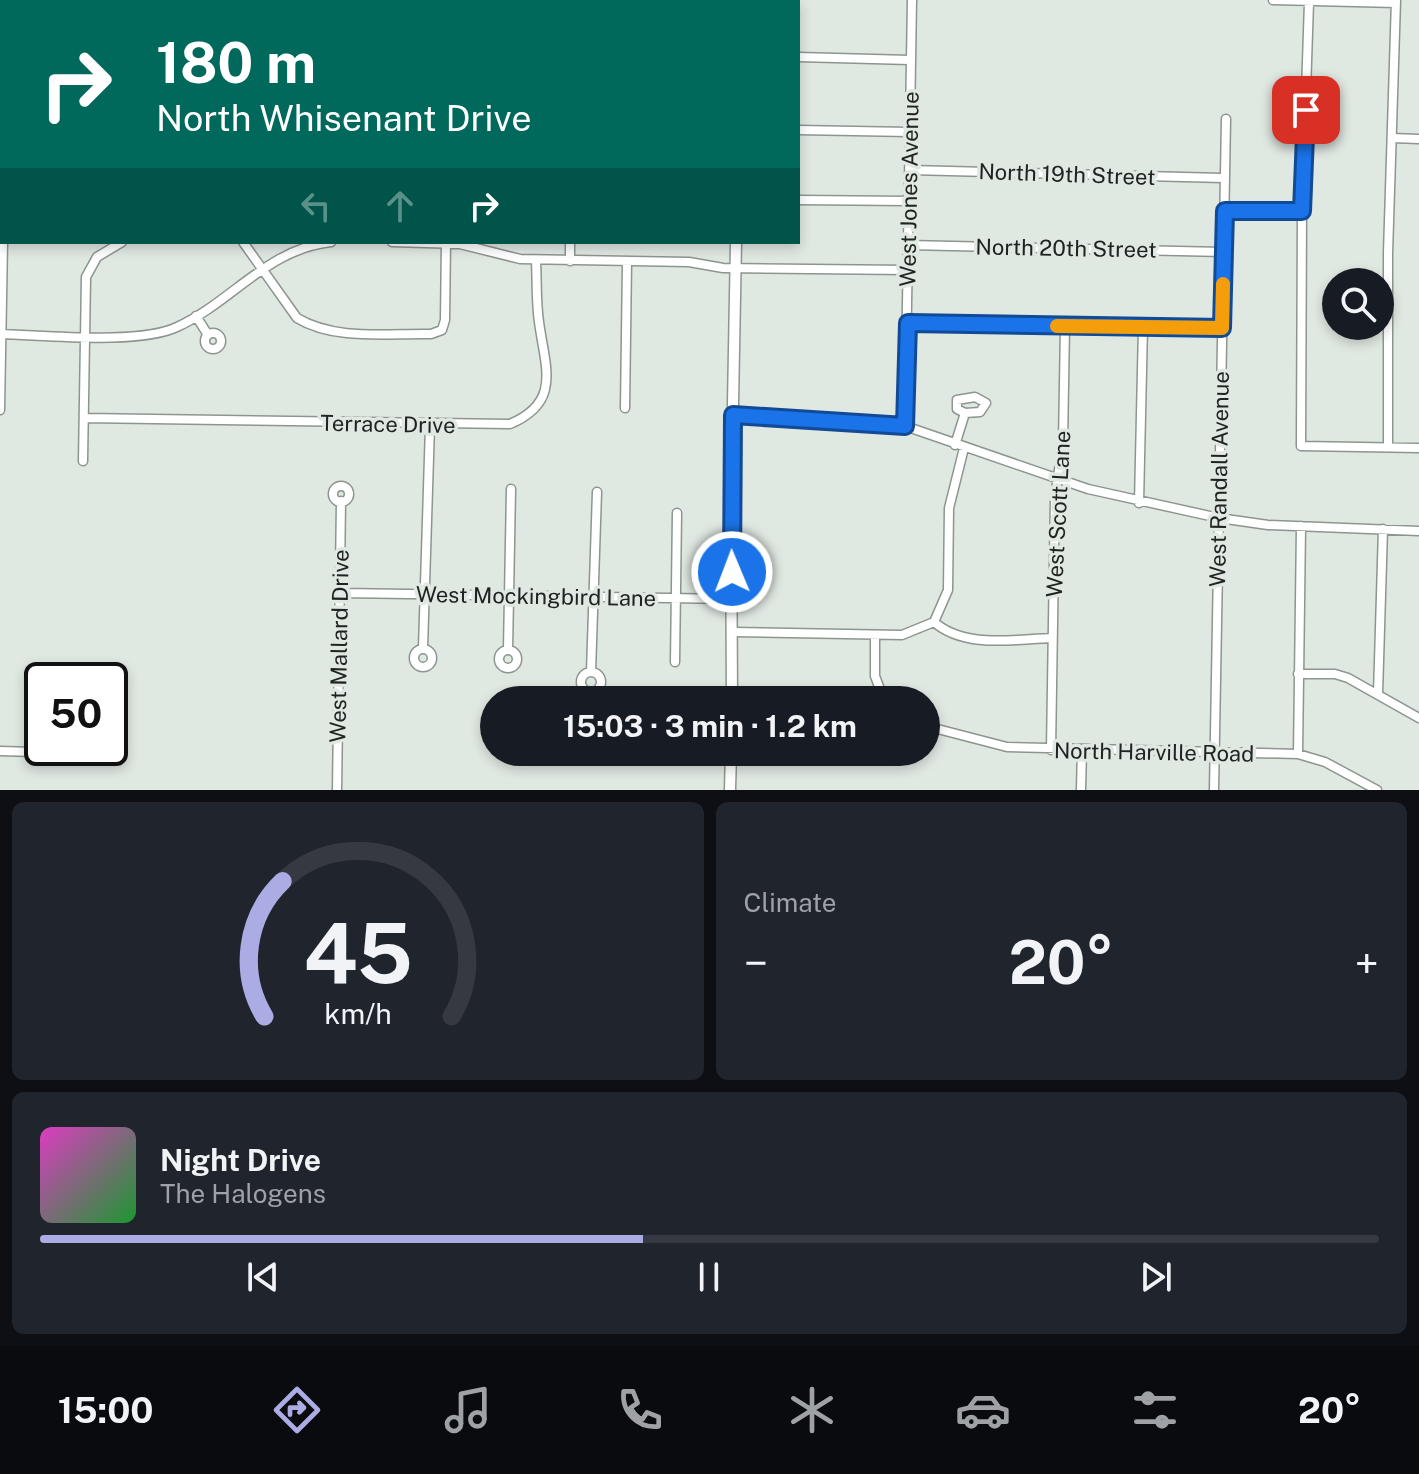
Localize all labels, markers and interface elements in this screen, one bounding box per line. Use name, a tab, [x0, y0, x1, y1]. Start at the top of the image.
text: 180 m	[156, 30, 316, 96]
icon: right	[24, 32, 128, 136]
pin	[1272, 76, 1340, 144]
icon: arrive	[1284, 88, 1328, 132]
street label: West Jones Avenue	[894, 91, 924, 287]
text: North Whisenant Drive	[156, 97, 532, 139]
street label: North 19th Street	[978, 158, 1156, 190]
icon: left	[294, 184, 338, 228]
icon: ahead	[378, 184, 422, 228]
icon: right	[462, 184, 506, 228]
street label: North 20th Street	[975, 233, 1157, 263]
map controls	[1322, 268, 1394, 340]
button: search	[1322, 268, 1394, 340]
street label: West Randall Avenue	[1204, 371, 1234, 587]
street label: Terrace Drive	[320, 410, 456, 438]
street label: West Scott Lane	[1041, 430, 1075, 598]
position arrow	[690, 530, 774, 614]
street label: West Mallard Drive	[324, 549, 354, 743]
street label: West Mockingbird Lane	[416, 581, 656, 611]
speed limit sign: 50	[24, 662, 128, 766]
text: 15:03 · 3 min · 1.2 km	[563, 708, 857, 744]
street label: North Harville Road	[1054, 737, 1254, 767]
text: Climate	[744, 887, 837, 918]
text: 45	[303, 904, 413, 1002]
text: 20°	[1009, 927, 1114, 998]
text: −	[744, 937, 768, 989]
text: +	[1355, 937, 1379, 989]
text: km/h	[324, 997, 391, 1030]
text: Night Drive	[160, 1142, 321, 1178]
text: The Halogens	[160, 1178, 326, 1209]
icon: previous	[241, 1255, 285, 1299]
icon: pause	[687, 1255, 731, 1299]
icon: next	[1134, 1255, 1178, 1299]
icon: directions	[269, 1382, 325, 1438]
icon: music	[440, 1382, 496, 1438]
icon: phone	[612, 1382, 668, 1438]
icon: climate	[784, 1382, 840, 1438]
icon: car	[955, 1382, 1011, 1438]
icon: filters	[1127, 1382, 1183, 1438]
text: 15:00	[58, 1389, 153, 1431]
text: 20°	[1298, 1389, 1361, 1431]

